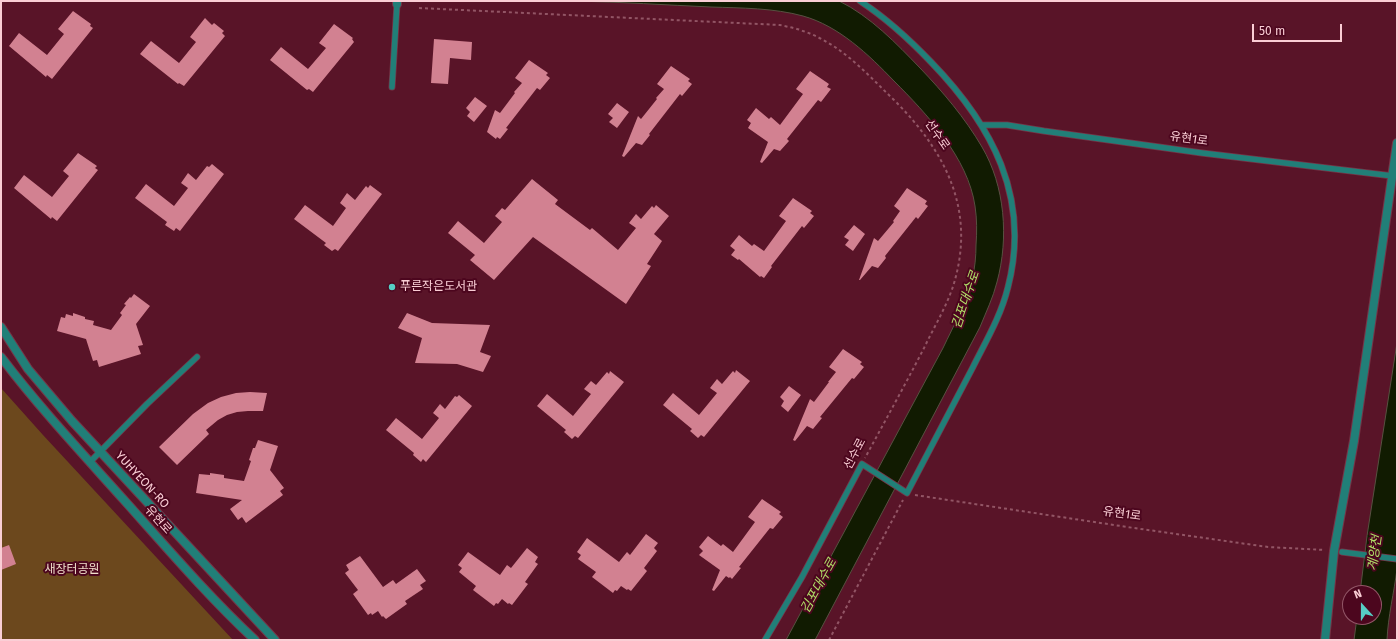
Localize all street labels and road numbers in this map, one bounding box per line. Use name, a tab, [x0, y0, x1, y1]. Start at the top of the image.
street label: 선수로	[922, 117, 952, 153]
street label: 유현1로	[1169, 129, 1209, 149]
street label: 선수로	[841, 436, 869, 472]
street label: YUHYEON-RO	[112, 449, 172, 511]
street label: 유현로	[142, 503, 174, 537]
street label: 유현1로	[1102, 504, 1142, 524]

